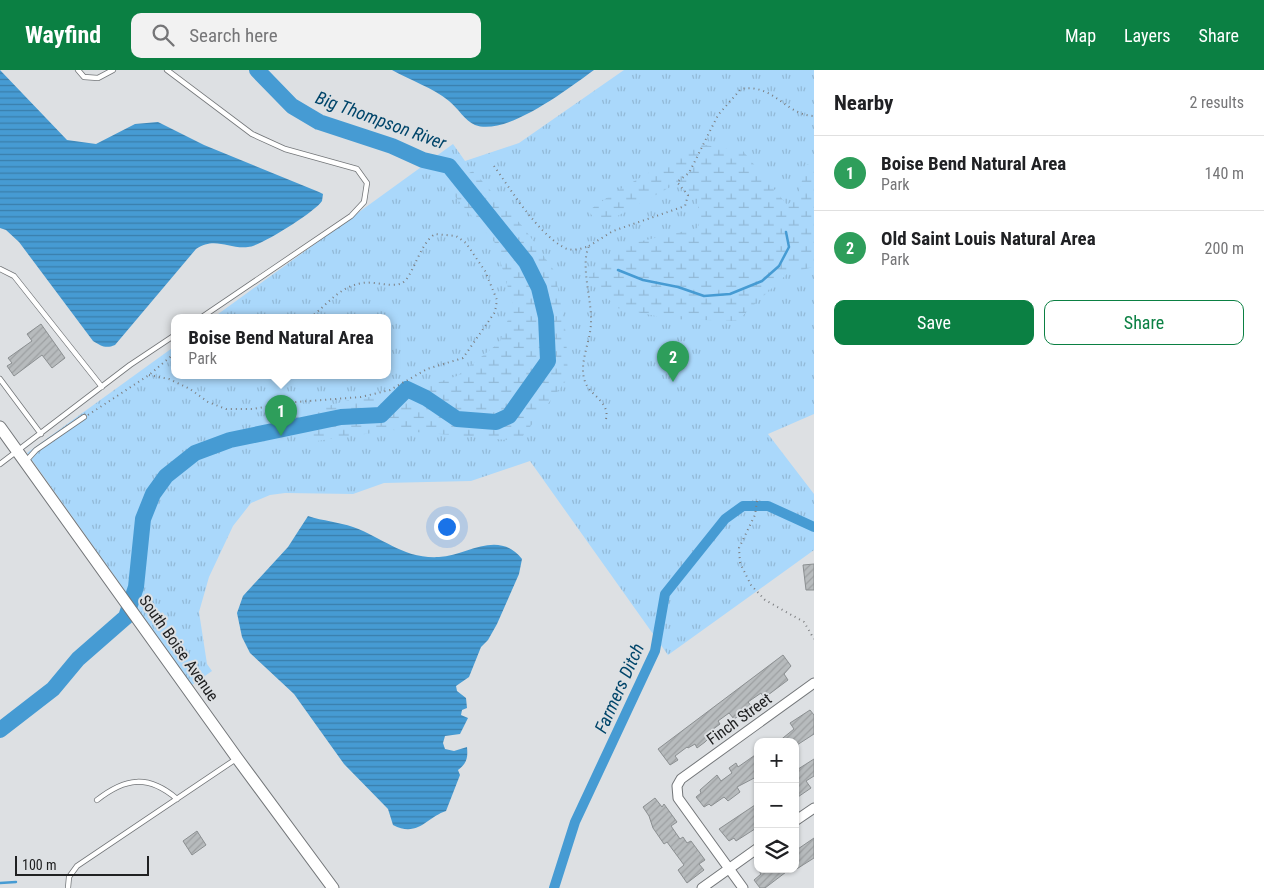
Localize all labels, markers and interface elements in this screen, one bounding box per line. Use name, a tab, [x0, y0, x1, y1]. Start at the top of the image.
search box	[131, 13, 481, 58]
text: Wayfind	[25, 21, 101, 49]
icon: search	[149, 21, 177, 49]
text: Search here	[189, 24, 278, 47]
text: Map	[1065, 25, 1096, 46]
text: Layers	[1124, 25, 1171, 46]
text: Share	[1199, 25, 1239, 46]
water label: Big Thompson River	[313, 87, 450, 154]
text: Nearby	[834, 91, 893, 115]
text: 2 results	[1189, 93, 1244, 112]
text: Boise Bend Natural Area	[881, 152, 1066, 175]
text: 1	[846, 164, 854, 183]
text: 140 m	[1205, 164, 1244, 183]
text: Park	[881, 175, 910, 194]
text: Old Saint Louis Natural Area	[881, 227, 1096, 250]
text: 2	[846, 239, 854, 258]
text: 200 m	[1205, 239, 1244, 258]
text: Park	[881, 250, 910, 269]
button: Save	[834, 300, 1034, 345]
button: Share	[1044, 300, 1244, 345]
popup	[171, 314, 391, 379]
text: Boise Bend Natural Area	[188, 326, 374, 349]
pin: 2	[657, 341, 689, 382]
text: Park	[188, 349, 217, 368]
pin: 1	[265, 395, 297, 436]
your location	[434, 514, 460, 540]
street label: South Boise Avenue	[135, 591, 223, 705]
water label: Farmers Ditch	[590, 640, 648, 736]
street label: Finch Street	[703, 689, 775, 749]
map controls	[754, 738, 799, 873]
button: +	[754, 738, 799, 783]
button: −	[754, 783, 799, 828]
button: layers	[754, 828, 799, 873]
scale bar	[15, 853, 149, 876]
text: 100 m	[22, 857, 57, 873]

